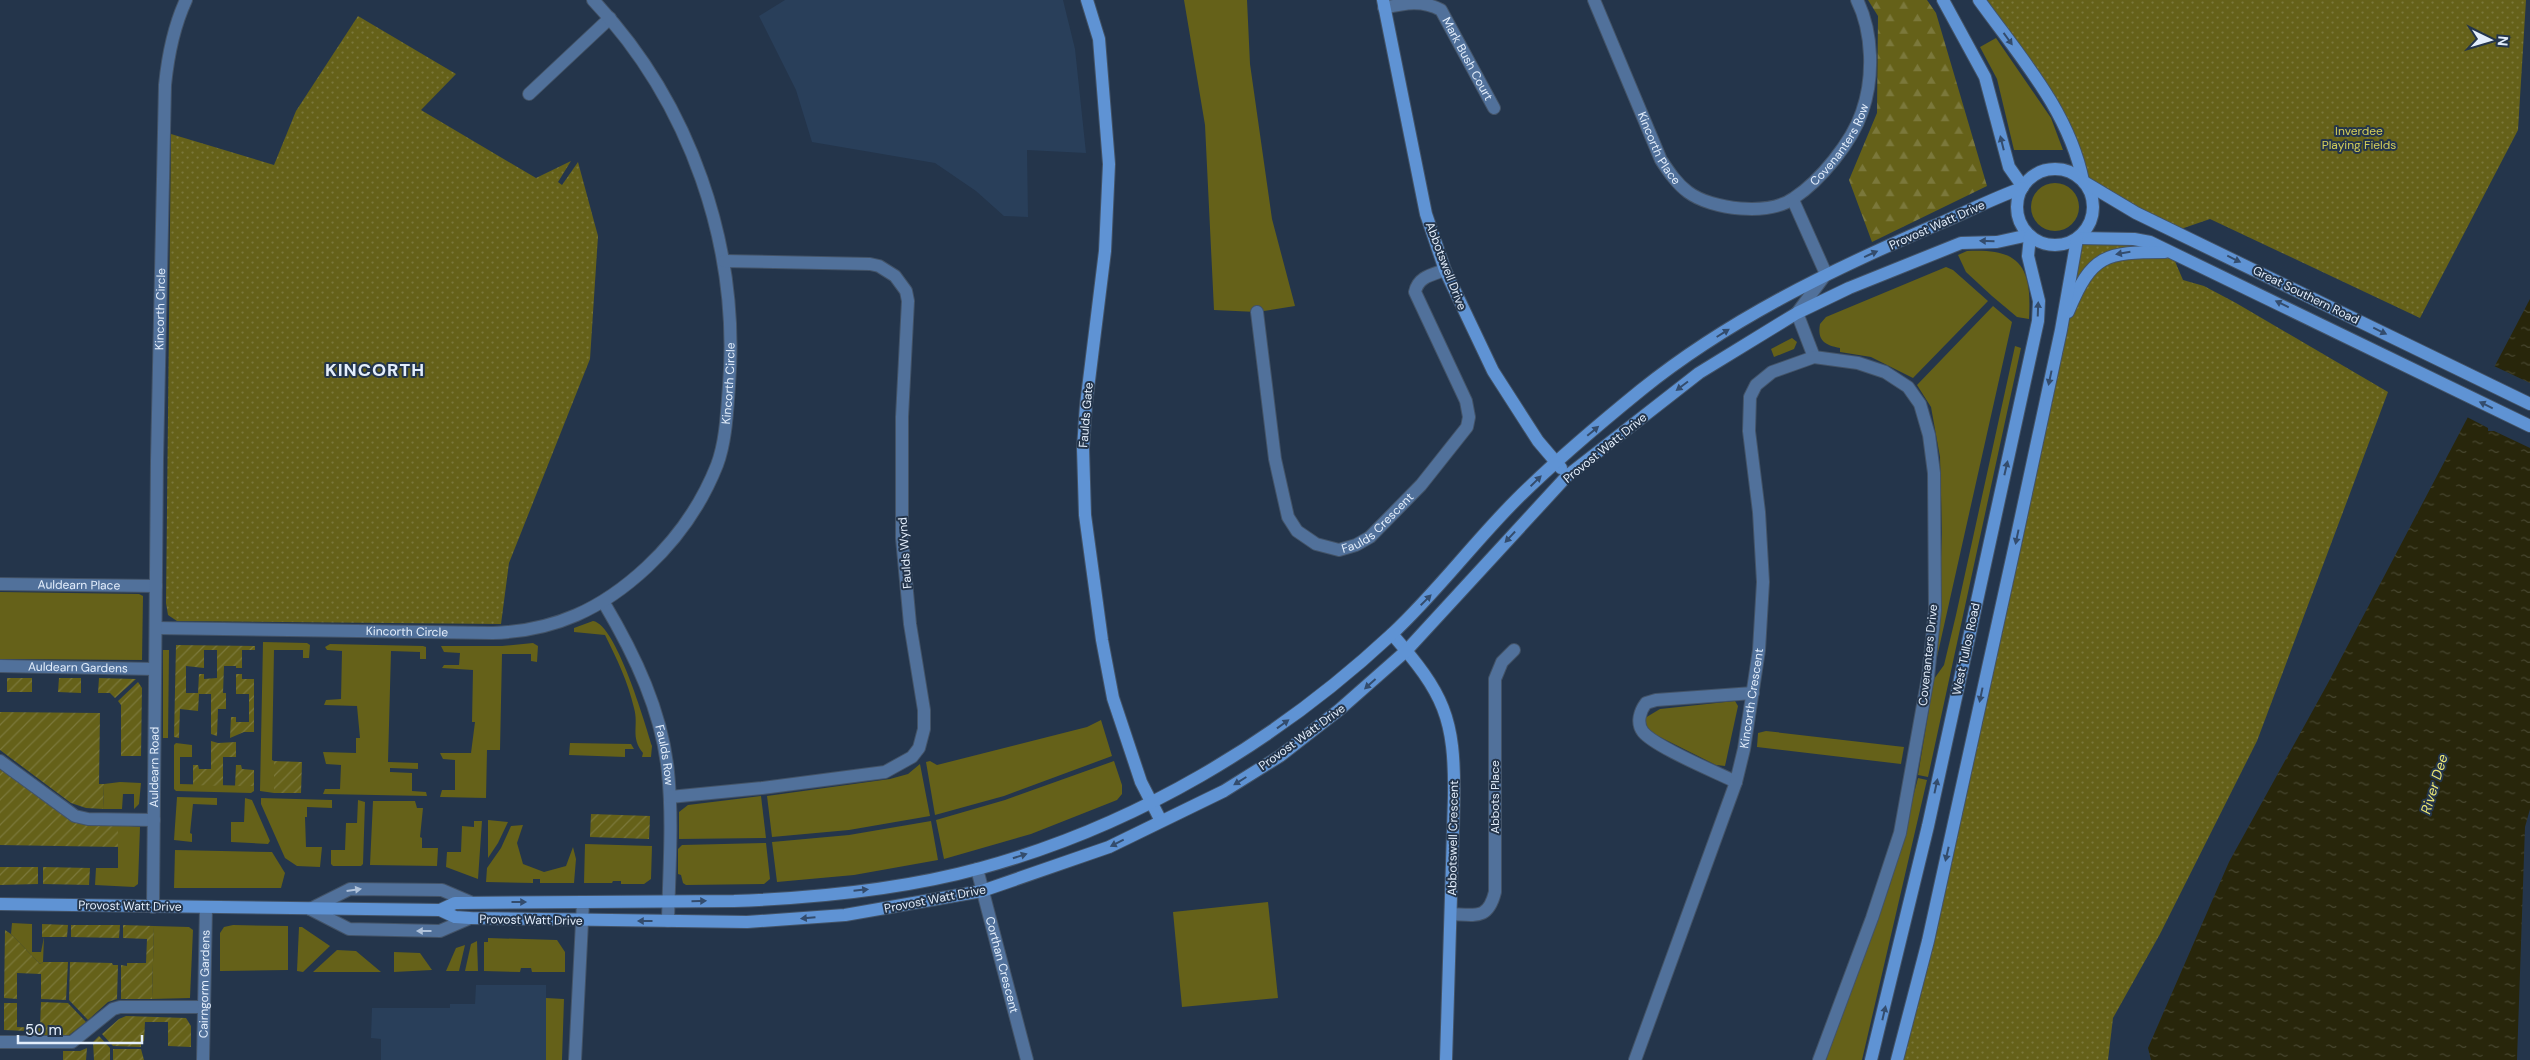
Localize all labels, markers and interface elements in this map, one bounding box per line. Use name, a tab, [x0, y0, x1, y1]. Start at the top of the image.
street label: Mark Bush Court	[1438, 14, 1497, 104]
north arrow	[2465, 15, 2515, 65]
one-way arrow	[2003, 32, 2013, 46]
text: N	[2494, 35, 2512, 47]
street label: Covenanters Row	[1807, 102, 1872, 189]
street label: Kincorth Place	[1634, 109, 1684, 188]
park label: Inverdee Playing Fields	[2322, 123, 2396, 153]
one-way arrow	[1998, 136, 2006, 151]
street label: Provost Watt Drive	[1887, 197, 1988, 253]
street label: Abbotswell Drive	[1422, 220, 1470, 312]
one-way arrow	[1978, 237, 1994, 245]
one-way arrow	[1864, 249, 1878, 257]
one-way arrow	[2114, 250, 2130, 258]
one-way arrow	[2227, 255, 2241, 263]
street label: Great Southern Road	[2250, 262, 2362, 328]
street label: Kincorth Circle	[151, 268, 169, 350]
one-way arrow	[2275, 300, 2289, 308]
one-way arrow	[2035, 301, 2043, 317]
one-way arrow	[2372, 327, 2387, 335]
one-way arrow	[1716, 328, 1729, 338]
street label: Kincorth Circle	[718, 342, 739, 425]
district label: KINCORTH	[325, 358, 425, 382]
one-way arrow	[2046, 370, 2054, 385]
street label: Faulds Gate	[1075, 381, 1097, 448]
one-way arrow	[1675, 381, 1689, 391]
one-way arrow	[2479, 400, 2493, 408]
street label: Provost Watt Drive	[1560, 409, 1650, 487]
one-way arrow	[1586, 425, 1599, 436]
one-way arrow	[2002, 460, 2010, 475]
one-way arrow	[1530, 475, 1542, 487]
street label: Faulds Crescent	[1340, 489, 1417, 557]
street label: Faulds Wynd	[895, 517, 915, 589]
one-way arrow	[2013, 529, 2021, 544]
one-way arrow	[1504, 531, 1516, 543]
street label: Auldearn Place	[38, 576, 121, 594]
one-way arrow	[1420, 594, 1432, 606]
street label: West Tullos Road	[1948, 601, 1984, 697]
street label: Covenanters Drive	[1915, 603, 1941, 707]
street label: Kincorth Circle	[366, 623, 448, 640]
street label: Kincorth Crescent	[1736, 647, 1767, 749]
street label: Auldearn Gardens	[28, 659, 128, 676]
one-way arrow	[1365, 678, 1377, 690]
one-way arrow	[1977, 688, 1985, 703]
street label: Provost Watt Drive	[1256, 700, 1349, 774]
one-way arrow	[1276, 719, 1290, 729]
street label: Faulds Row	[651, 723, 677, 786]
street label: Auldearn Road	[146, 727, 163, 807]
water label: River Dee	[2416, 752, 2452, 816]
street label: Abbots Place	[1487, 760, 1503, 834]
one-way arrow	[1233, 776, 1246, 785]
one-way arrow	[1932, 779, 1940, 794]
street label: Abbotswell Crescent	[1444, 780, 1462, 896]
one-way arrow	[1110, 839, 1124, 847]
one-way arrow	[1943, 847, 1951, 862]
one-way arrow	[1012, 852, 1027, 860]
street label: Provost Watt Drive	[883, 881, 987, 917]
one-way arrow	[347, 886, 363, 894]
one-way arrow	[853, 886, 869, 894]
street label: Provost Watt Drive	[78, 897, 182, 915]
one-way arrow	[691, 897, 707, 905]
one-way arrow	[511, 898, 527, 906]
street label: Provost Watt Drive	[479, 911, 583, 929]
one-way arrow	[800, 914, 816, 922]
street label: Corthan Crescent	[982, 915, 1022, 1015]
one-way arrow	[637, 917, 653, 925]
one-way arrow	[416, 927, 432, 935]
street label: Cairngorm Gardens	[195, 930, 214, 1038]
one-way arrow	[1880, 1005, 1888, 1020]
scale bar	[18, 1012, 141, 1044]
text: 50 m	[25, 1020, 62, 1040]

